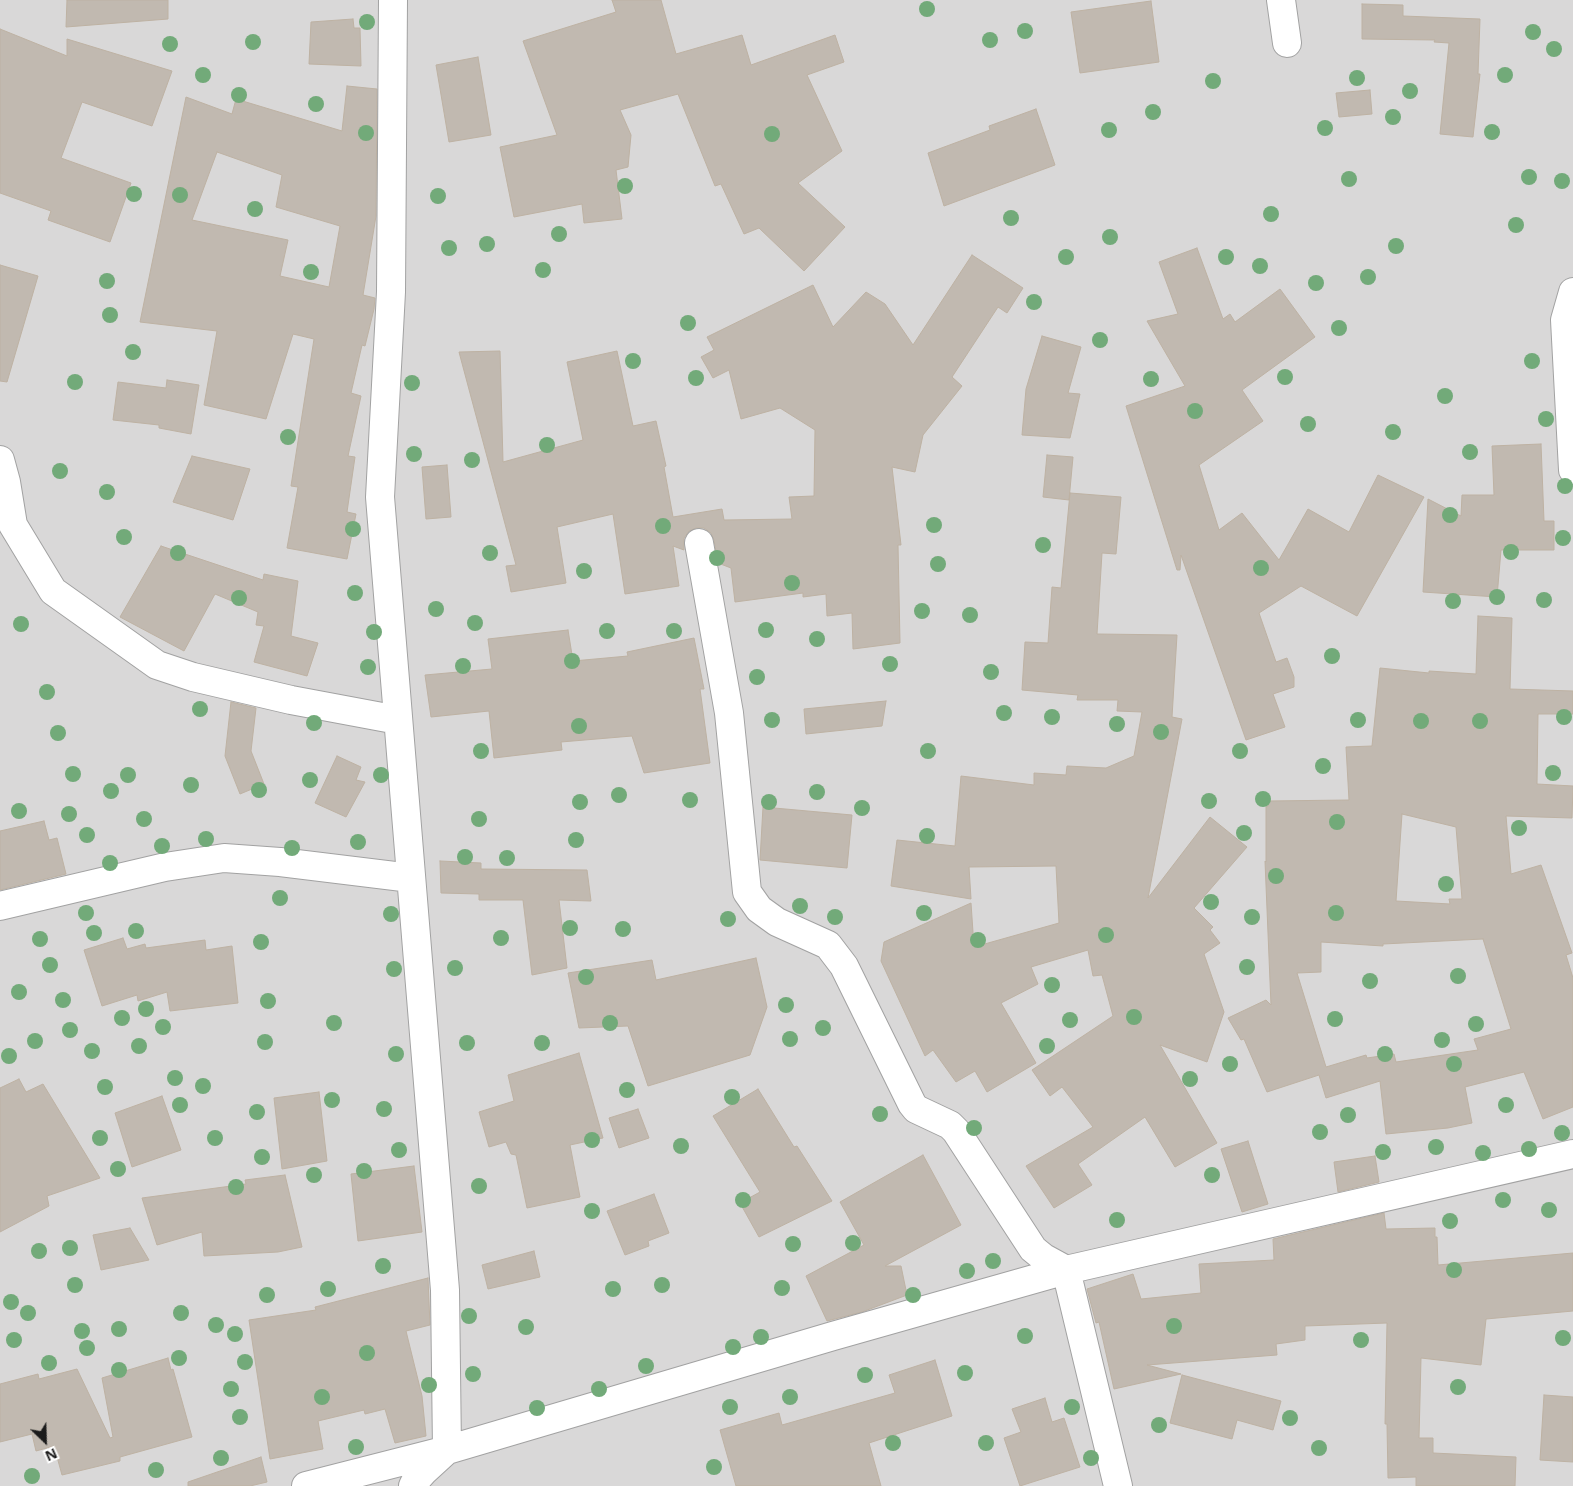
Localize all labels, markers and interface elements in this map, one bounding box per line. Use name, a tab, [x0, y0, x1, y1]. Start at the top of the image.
north arrow	[20, 1416, 70, 1466]
text: N	[42, 1444, 60, 1466]

